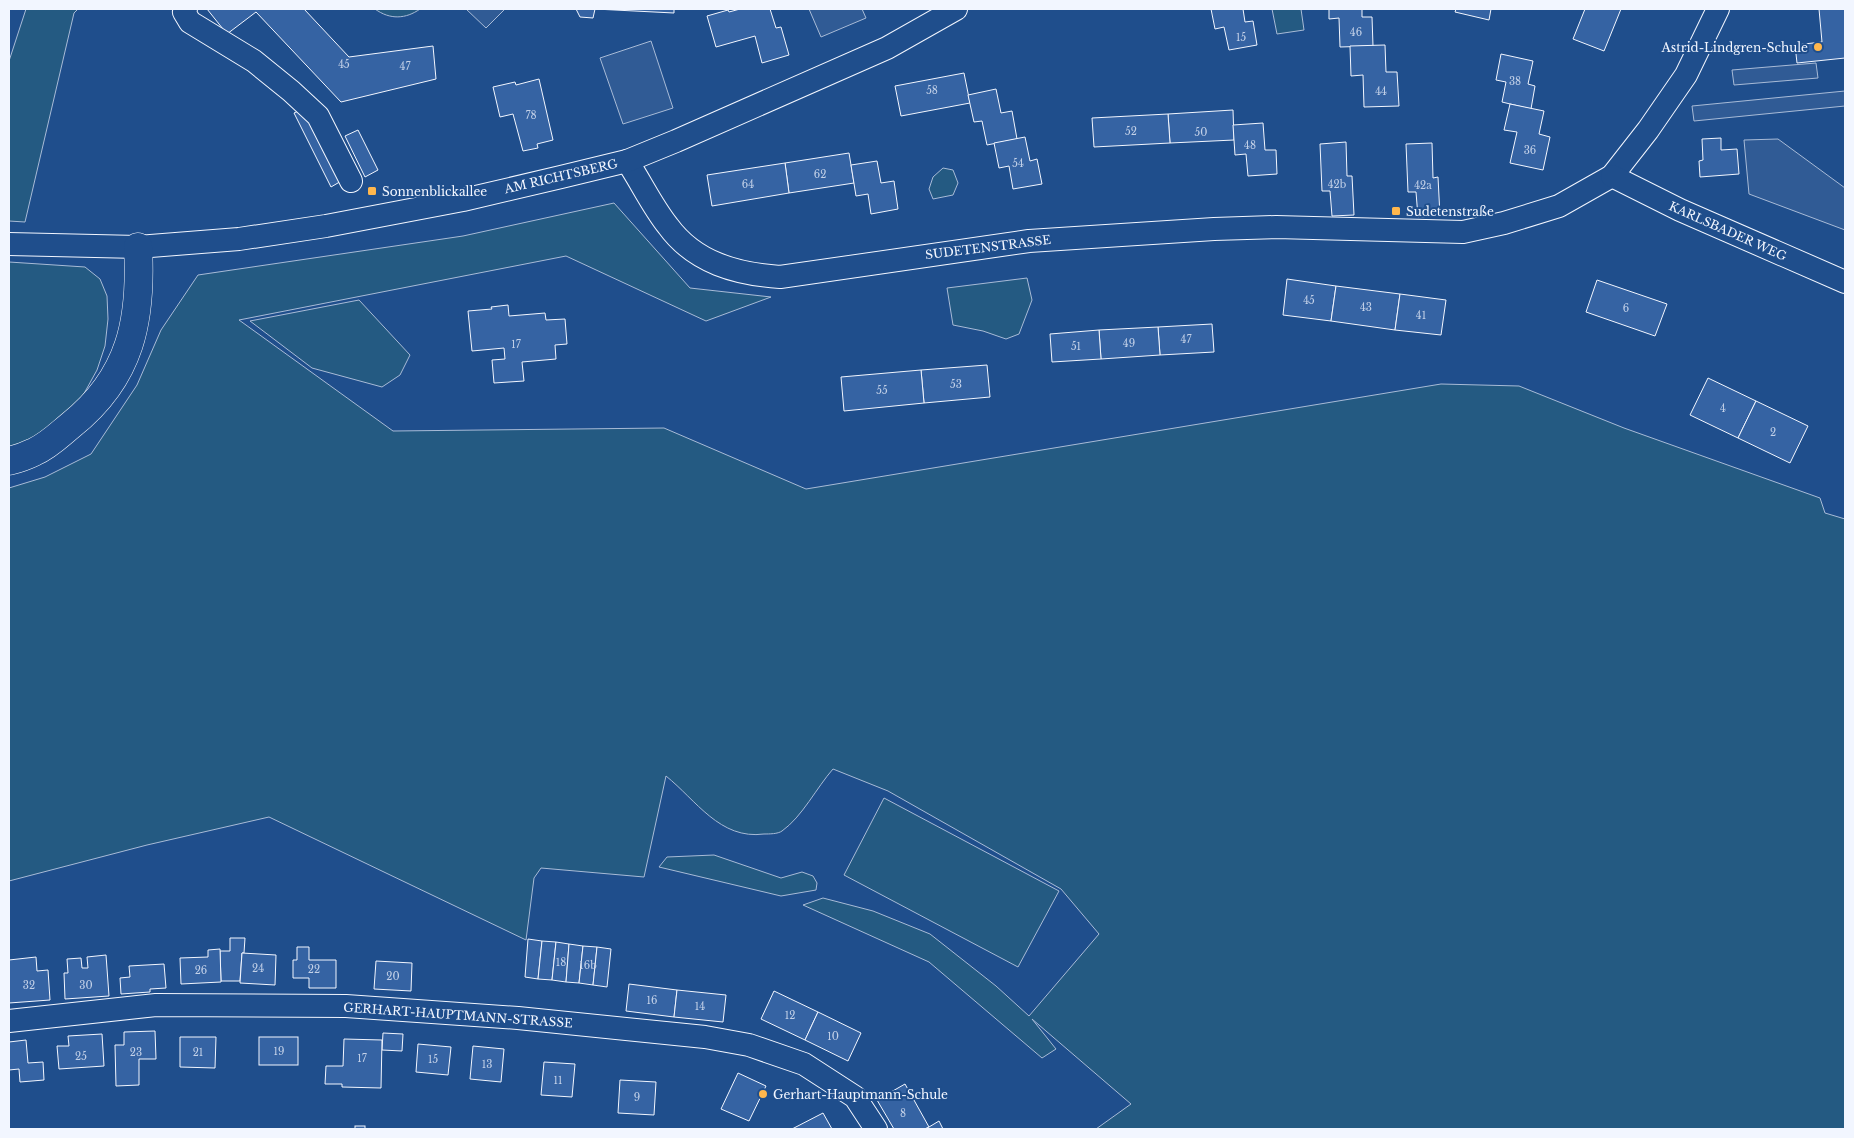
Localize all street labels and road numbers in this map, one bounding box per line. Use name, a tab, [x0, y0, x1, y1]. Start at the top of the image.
street label: AM RICHTSBERG	[502, 156, 620, 197]
street label: KARLSBADER WEG	[1667, 198, 1790, 264]
street label: SUDETENSTRASSE	[924, 232, 1052, 262]
street label: GERHART-HAUPTMANN-STRASSE	[343, 999, 574, 1031]

